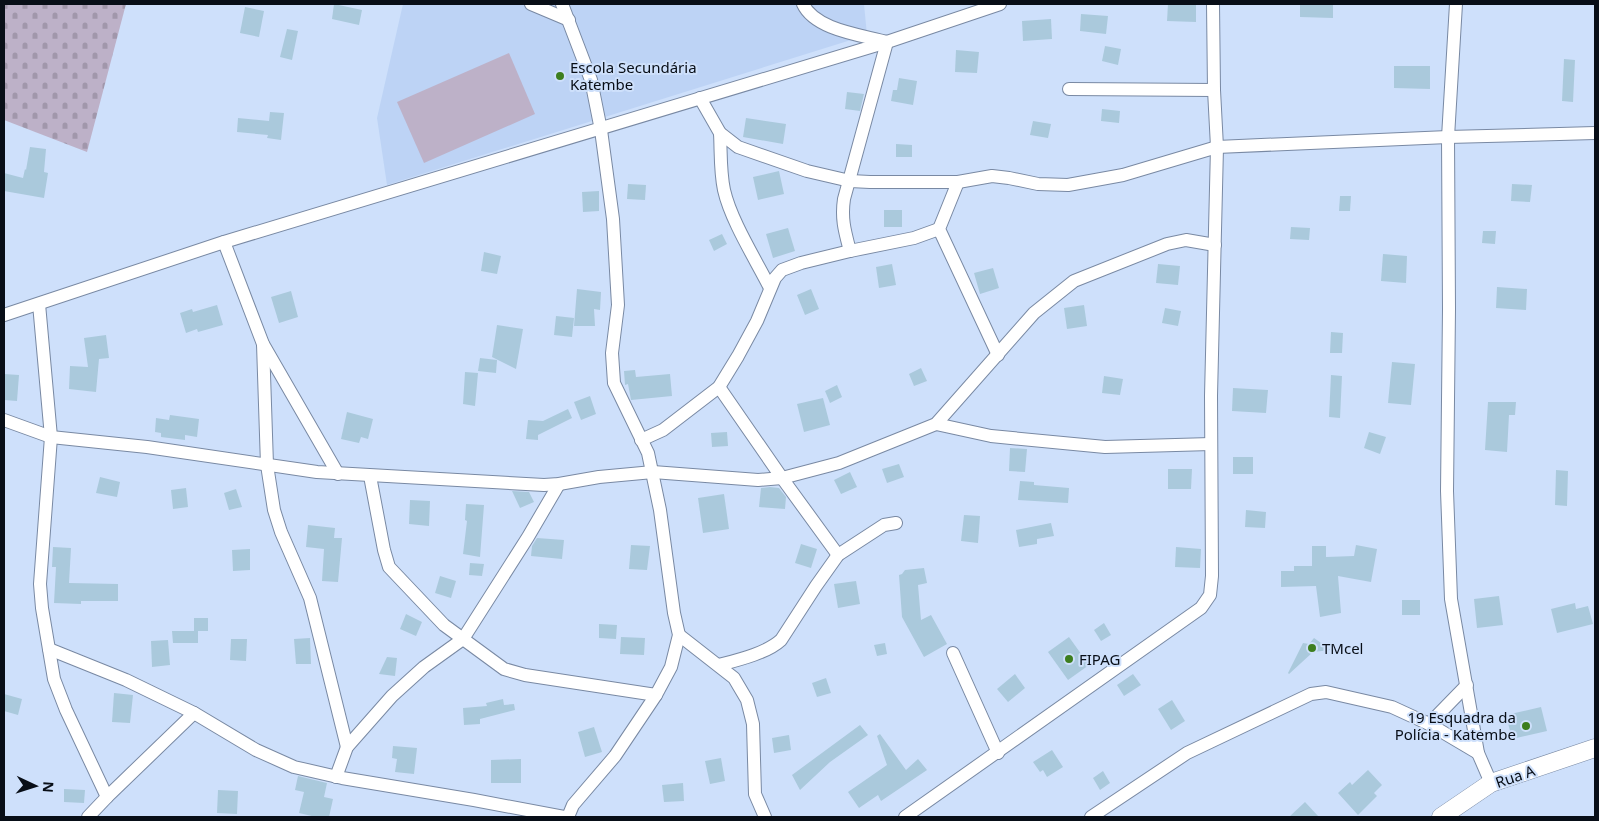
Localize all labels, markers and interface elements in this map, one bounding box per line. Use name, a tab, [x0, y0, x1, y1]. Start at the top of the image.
place label: Escola Secundária Katembe	[570, 57, 697, 94]
marker: Escola Secundária Katembe	[554, 70, 566, 82]
place label: TMcel	[1322, 638, 1363, 658]
marker: TMcel	[1306, 642, 1318, 654]
place label: FIPAG	[1079, 649, 1120, 669]
marker: FIPAG	[1063, 653, 1075, 665]
place label: 19 Esquadra da Polícia - Katembe	[1395, 707, 1516, 744]
marker: 19 Esquadra da Polícia - Katembe	[1520, 720, 1532, 732]
street label: Rua A	[1493, 760, 1538, 792]
north arrow	[10, 761, 60, 811]
text: N	[39, 781, 58, 793]

